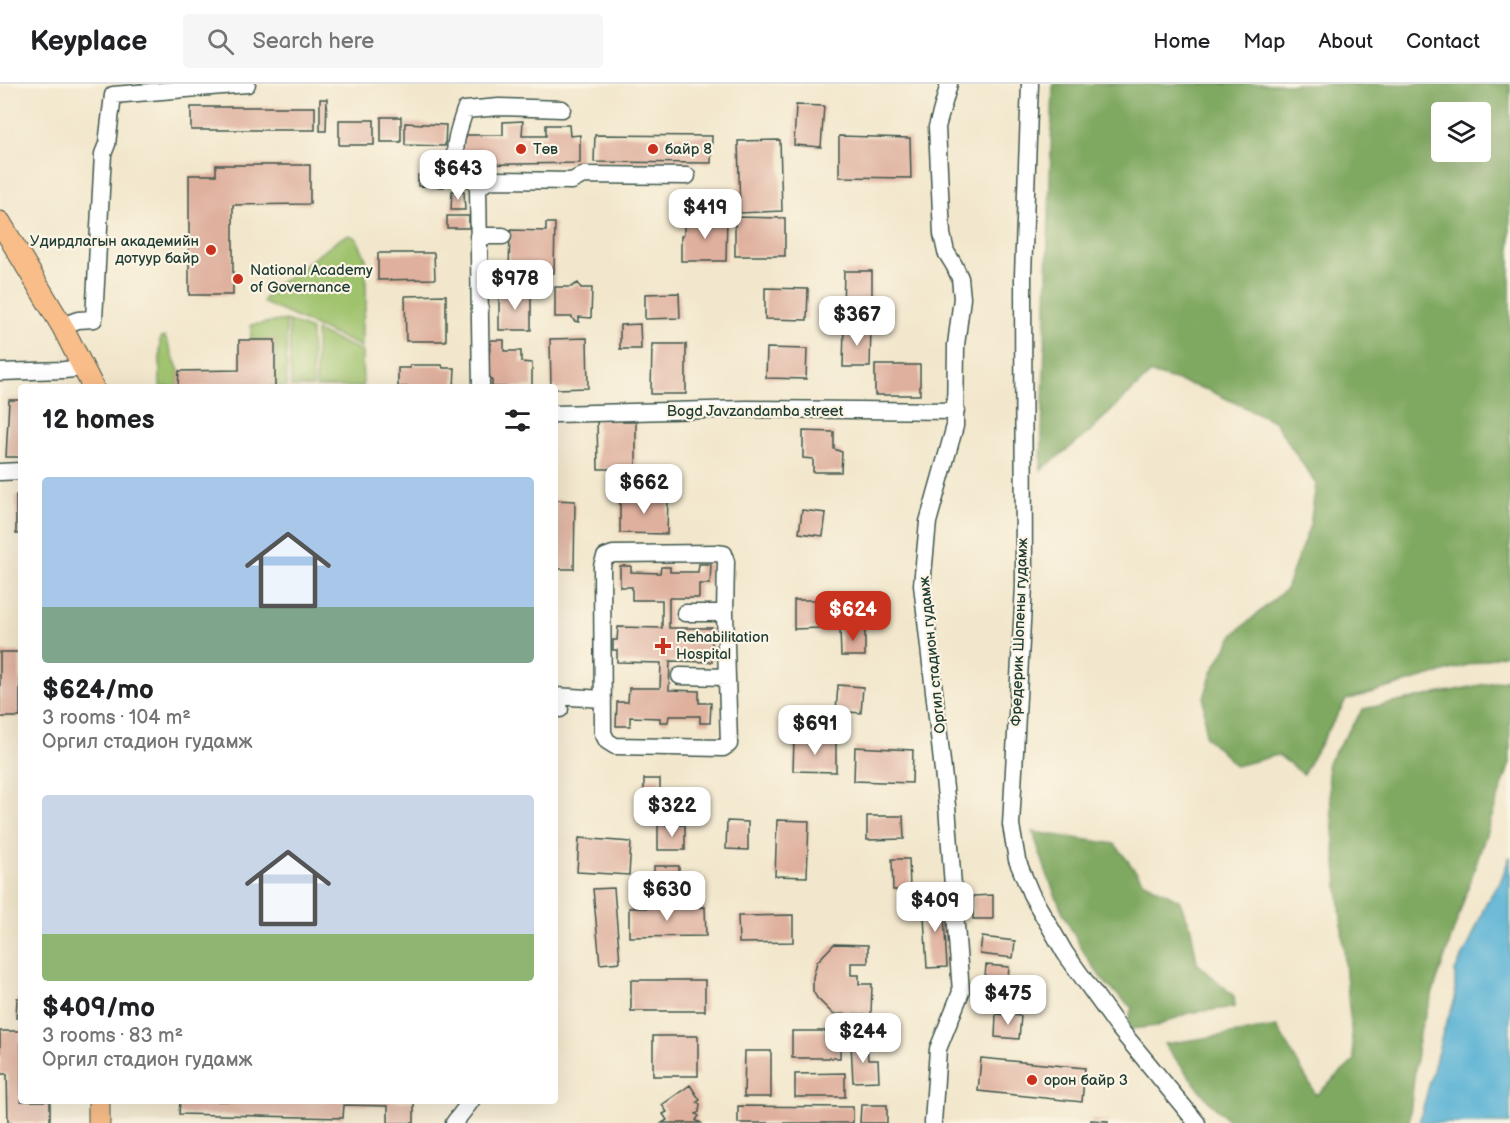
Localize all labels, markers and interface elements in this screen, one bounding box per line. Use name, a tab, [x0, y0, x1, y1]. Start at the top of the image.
search box	[183, 14, 603, 68]
text: Keyplace	[30, 25, 147, 58]
icon: search	[204, 25, 237, 58]
text: Search here	[252, 28, 374, 55]
text: Home	[1153, 29, 1210, 54]
text: Map	[1243, 29, 1285, 54]
text: About	[1318, 29, 1373, 54]
text: Contact	[1406, 29, 1480, 54]
map controls	[1431, 102, 1491, 162]
button: layers	[1431, 102, 1491, 162]
place label: Төв	[533, 140, 558, 159]
place label: байр 8	[665, 140, 712, 159]
marker: Төв	[514, 142, 528, 156]
marker: байр 8	[646, 142, 660, 156]
pin: $643	[422, 150, 494, 201]
text: $643	[434, 157, 482, 181]
pin: $419	[669, 189, 741, 240]
text: $419	[683, 196, 727, 220]
place label: Удирдлагын академийн дотуур байр	[30, 232, 200, 268]
marker: Удирдлагын академийн дотуур байр	[204, 243, 218, 257]
pin: $978	[479, 260, 551, 311]
place label: National Academy of Governance	[250, 261, 373, 297]
text: $978	[491, 267, 539, 291]
marker: National Academy of Governance	[231, 272, 245, 286]
pin: $367	[821, 296, 893, 347]
text: $367	[833, 303, 881, 327]
street label: Bogd Javzandamba street	[667, 402, 844, 421]
icon: filters	[501, 404, 534, 437]
text: 12 homes	[42, 405, 154, 436]
pin: $662	[608, 464, 680, 515]
text: $662	[619, 471, 669, 495]
icon: home	[234, 516, 342, 624]
street label: Фредерик Шопены гудамж	[1007, 537, 1032, 727]
street label: Оргил стадион гудамж	[915, 575, 950, 734]
pin: $624	[817, 591, 889, 642]
text: $624	[829, 598, 877, 622]
place label: Rehabilitation Hospital	[676, 628, 769, 664]
marker: Rehabilitation Hospital	[654, 637, 672, 655]
text: $624/mo	[42, 675, 154, 706]
pin: $691	[779, 705, 851, 756]
text: 3 rooms · 104 m²	[42, 706, 191, 730]
text: $691	[792, 712, 838, 736]
text: Оргил стадион гудамж	[42, 730, 253, 754]
pin: $322	[636, 787, 708, 838]
text: $322	[648, 794, 696, 818]
icon: home	[234, 834, 342, 942]
pin: $630	[631, 871, 703, 922]
text: $630	[642, 878, 692, 902]
pin: $409	[899, 882, 971, 933]
text: $409	[910, 889, 960, 913]
pin: $475	[972, 975, 1044, 1026]
text: $475	[984, 982, 1032, 1006]
text: $409/mo	[42, 993, 155, 1024]
pin: $244	[827, 1013, 899, 1064]
text: $244	[839, 1020, 887, 1044]
text: 3 rooms · 83 m²	[42, 1024, 183, 1048]
text: Оргил стадион гудамж	[42, 1048, 253, 1072]
place label: орон байр 3	[1044, 1071, 1128, 1090]
marker: орон байр 3	[1025, 1073, 1039, 1087]

